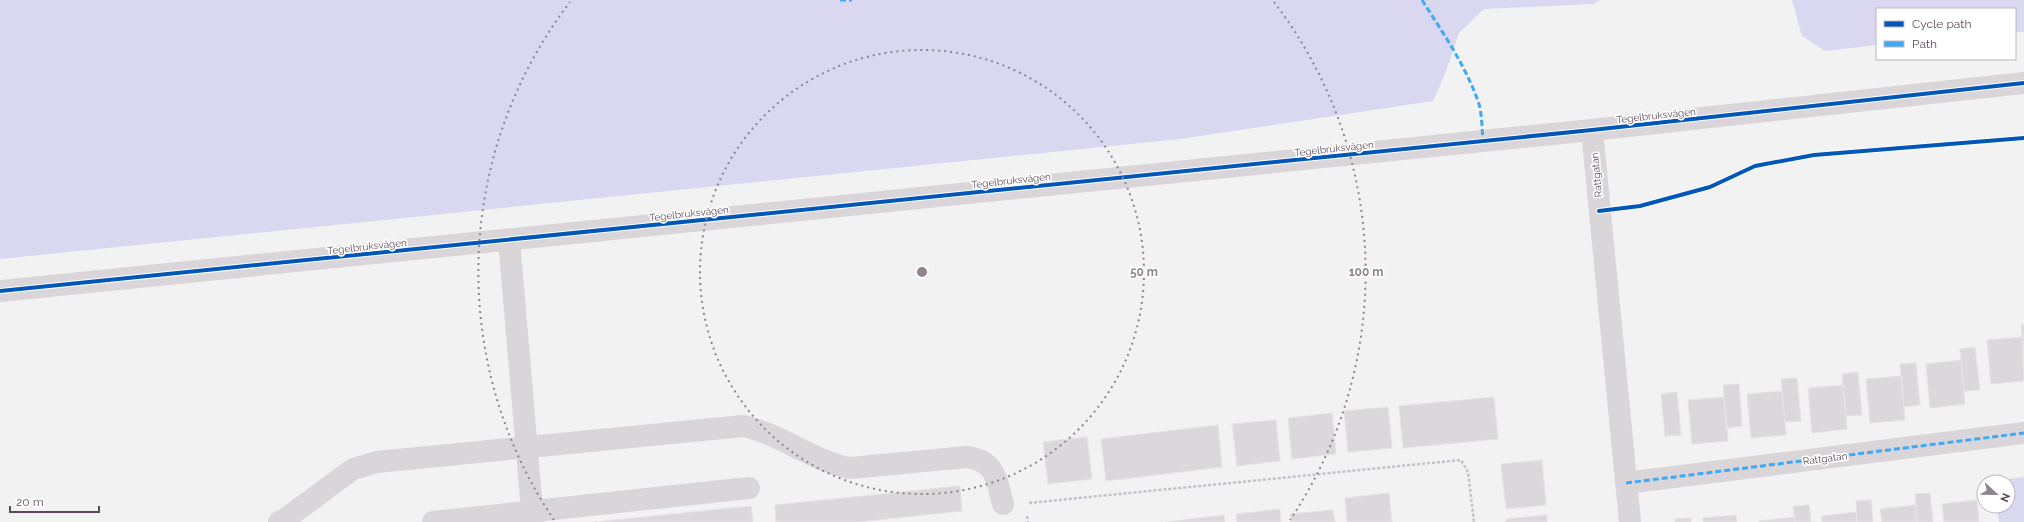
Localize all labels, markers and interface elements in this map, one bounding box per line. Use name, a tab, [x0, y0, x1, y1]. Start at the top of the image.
legend	[1876, 8, 2016, 60]
text: Cycle path	[1912, 17, 1971, 31]
text: Path	[1912, 37, 1937, 51]
street label: Tegelbruksvägen	[1616, 106, 1696, 125]
street label: Tegelbruksvägen	[1294, 139, 1374, 158]
street label: Rattgatan	[1589, 152, 1604, 198]
street label: Tegelbruksvägen	[971, 171, 1051, 190]
street label: Tegelbruksvägen	[649, 204, 729, 223]
street label: Tegelbruksvägen	[327, 237, 407, 256]
centre of rings	[915, 265, 929, 279]
text: 50 m	[1130, 265, 1158, 279]
text: 100 m	[1349, 265, 1383, 279]
street label: Rattgatan	[1802, 450, 1848, 467]
north arrow	[1976, 474, 2016, 514]
scale bar	[10, 488, 99, 514]
text: N	[1997, 491, 2012, 504]
text: 20 m	[16, 495, 44, 509]

